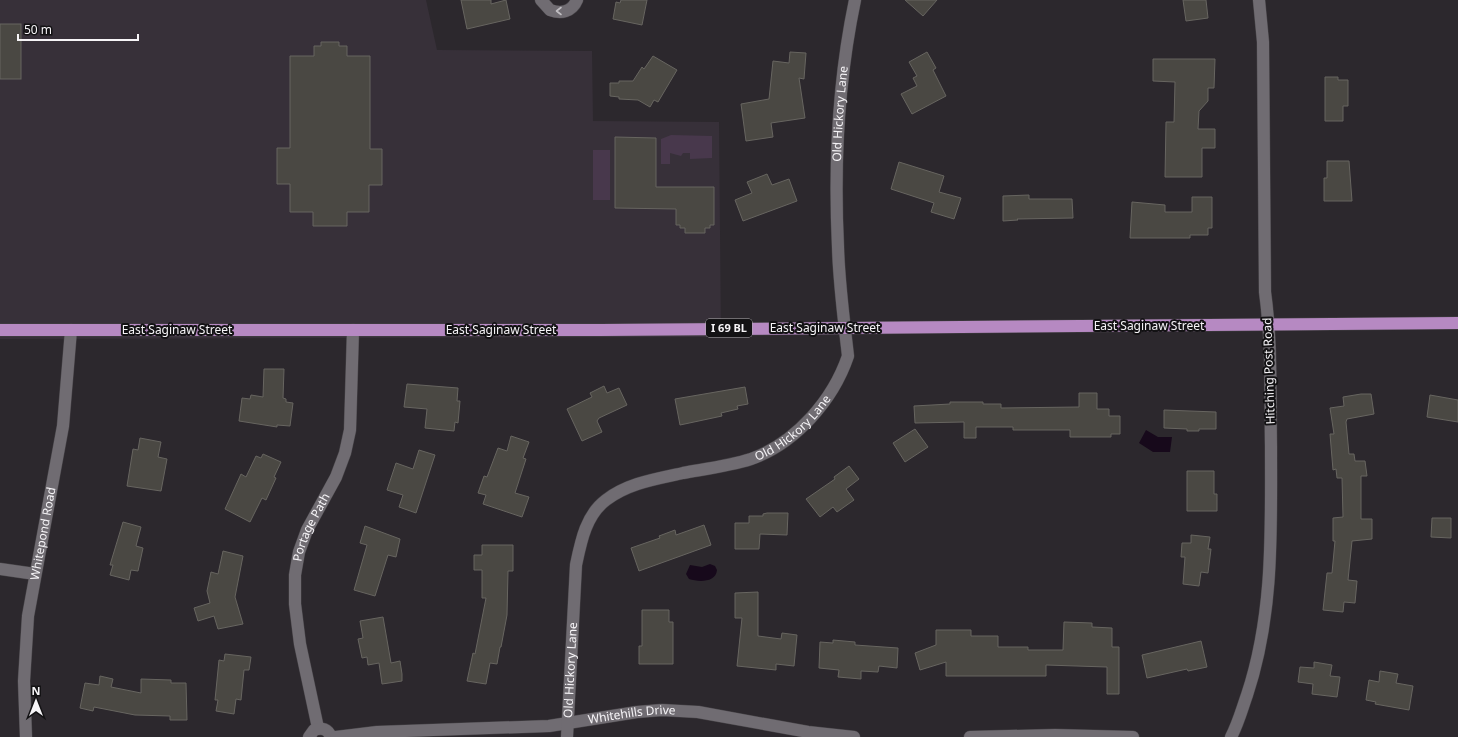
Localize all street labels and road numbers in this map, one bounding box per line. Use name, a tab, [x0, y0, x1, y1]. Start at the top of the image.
street label: Old Hickory Lane	[828, 65, 852, 162]
street label: East Saginaw Street	[1094, 317, 1205, 334]
street label: Hitching Post Road	[1258, 317, 1279, 425]
road number: I 69 BL	[706, 319, 752, 337]
street label: East Saginaw Street	[770, 319, 881, 336]
street label: East Saginaw Street	[122, 321, 233, 338]
street label: East Saginaw Street	[446, 321, 557, 338]
street label: Old Hickory Lane	[752, 391, 835, 465]
street label: Whitepond Road	[26, 486, 60, 581]
street label: Portage Path	[289, 490, 334, 563]
street label: Old Hickory Lane	[559, 622, 581, 718]
street label: Whitehills Drive	[587, 701, 676, 728]

